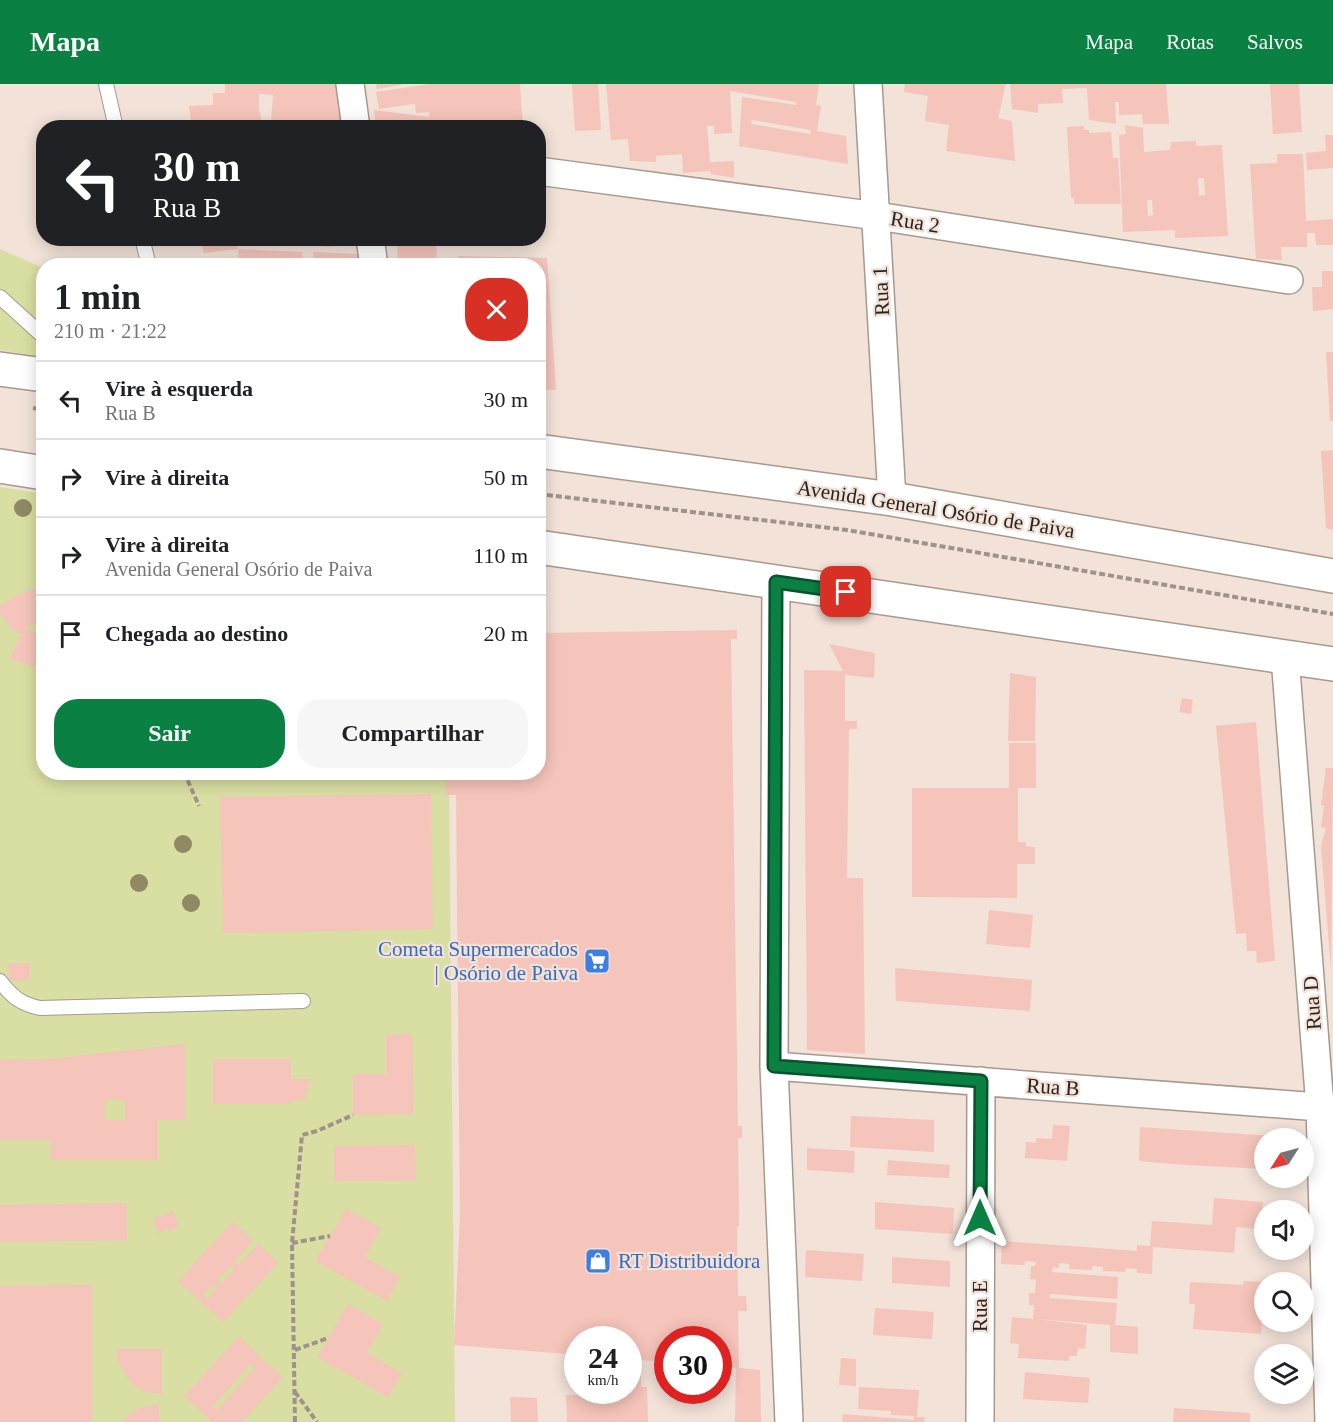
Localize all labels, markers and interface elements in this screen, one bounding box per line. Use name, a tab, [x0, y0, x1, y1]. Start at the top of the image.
text: Mapa	[30, 26, 100, 57]
text: Mapa	[1085, 30, 1133, 54]
text: Rotas	[1166, 30, 1214, 54]
text: Salvos	[1247, 30, 1303, 54]
icon: left	[54, 144, 132, 222]
text: 30 m	[153, 144, 241, 190]
text: Rua B	[153, 193, 221, 223]
street label: Rua 2	[889, 206, 941, 238]
street label: Rua 1	[868, 266, 894, 316]
text: 1 min	[54, 277, 141, 317]
button: close	[465, 278, 528, 341]
text: 210 m · 21:22	[54, 320, 167, 342]
text: Vire à esquerda	[105, 376, 253, 401]
icon: left	[54, 384, 87, 417]
text: 30 m	[483, 387, 528, 412]
text: Rua B	[105, 402, 156, 424]
icon: right	[54, 462, 87, 495]
text: Vire à direita	[105, 465, 229, 490]
text: 50 m	[483, 465, 528, 490]
street label: Avenida General Osório de Paiva	[796, 475, 1077, 543]
text: Vire à direita	[105, 532, 229, 557]
icon: right	[54, 540, 87, 573]
text: 110 m	[473, 543, 528, 568]
text: Avenida General Osório de Paiva	[105, 558, 372, 580]
pin	[820, 566, 871, 617]
icon: arrive	[829, 575, 862, 608]
icon: arrive	[54, 618, 87, 651]
text: Chegada ao destino	[105, 621, 288, 646]
text: 20 m	[483, 621, 528, 646]
button: Sair	[54, 699, 285, 768]
button: Compartilhar	[297, 699, 528, 768]
place label: Cometa Supermercados | Osório de Paiva	[378, 937, 579, 985]
supermarket icon: Cometa Supermercados | Osório de Paiva	[582, 946, 612, 976]
street label: Rua D	[1298, 975, 1326, 1031]
street label: Rua B	[1026, 1073, 1080, 1101]
north arrow	[1254, 1128, 1314, 1188]
map controls	[1254, 1128, 1314, 1404]
position arrow	[948, 1186, 1012, 1250]
button: sound	[1254, 1200, 1314, 1260]
shop icon: RT Distribuidora	[583, 1246, 613, 1276]
place label: RT Distribuidora	[618, 1249, 761, 1273]
button: search	[1254, 1272, 1314, 1332]
street label: Rua E	[968, 1280, 992, 1332]
speed limit sign: 30	[654, 1326, 732, 1404]
text: 24	[588, 1341, 618, 1374]
button: layers	[1254, 1344, 1314, 1404]
text: km/h	[588, 1372, 618, 1388]

